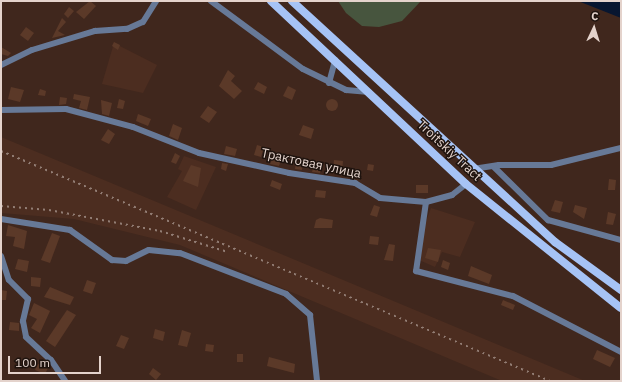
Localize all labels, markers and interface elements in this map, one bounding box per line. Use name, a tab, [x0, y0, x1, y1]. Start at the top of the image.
north arrow	[574, 8, 614, 48]
text: С	[591, 9, 599, 23]
street label: Troitskiy Tract	[414, 117, 484, 185]
street label: Трактовая улица	[260, 146, 362, 182]
scale bar	[10, 348, 103, 374]
text: 100 m	[15, 355, 50, 370]

